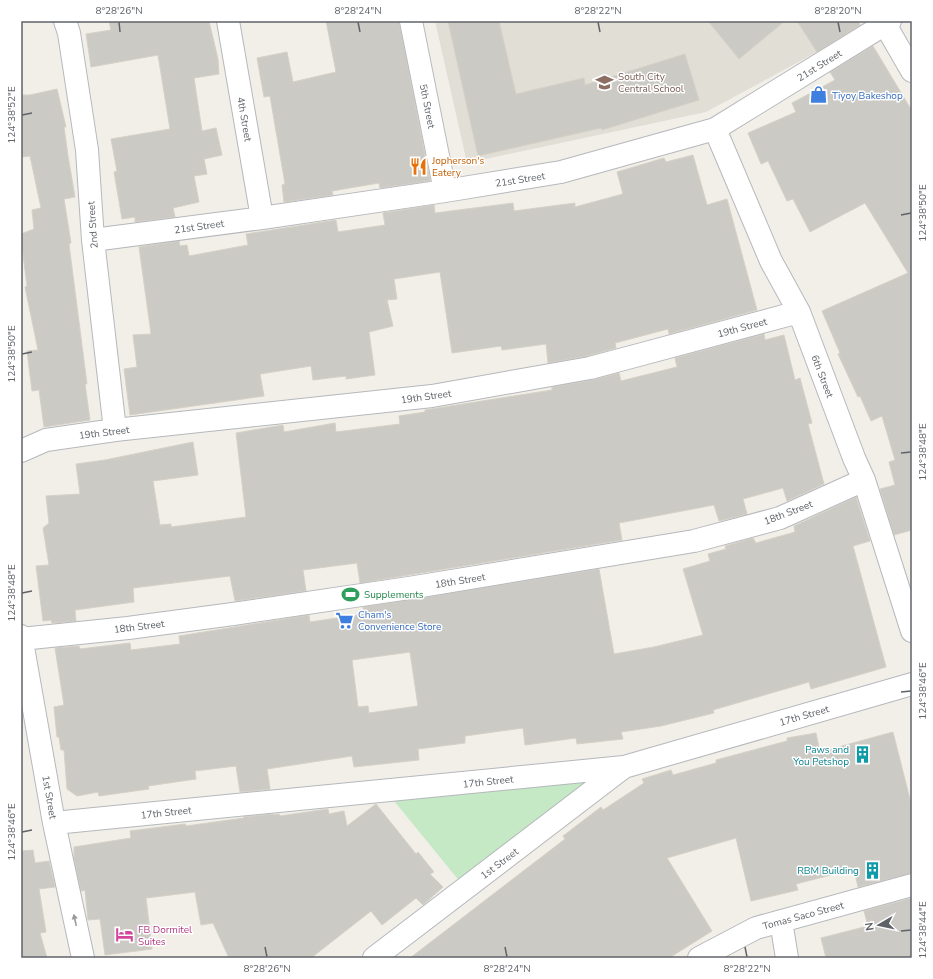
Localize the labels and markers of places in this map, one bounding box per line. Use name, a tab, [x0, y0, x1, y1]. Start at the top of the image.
place label: South City Central School	[618, 70, 684, 96]
school or university icon: South City Central School	[595, 72, 615, 92]
shop icon: Tiyoy Bakeshop	[809, 85, 829, 105]
place label: Tiyoy Bakeshop	[832, 89, 903, 103]
place label: Jopherson's Eatery	[431, 154, 484, 180]
restaurant icon: Jopherson's Eatery	[409, 156, 429, 176]
sports icon: Supplements	[341, 584, 361, 604]
place label: Supplements	[364, 588, 424, 602]
place label: Cham's Convenience Store	[358, 608, 441, 634]
supermarket icon: Cham's Convenience Store	[335, 610, 355, 630]
place label: Paws and You Petshop	[792, 743, 849, 769]
building icon: Paws and You Petshop	[852, 745, 872, 765]
building icon: RBM Building	[862, 860, 882, 880]
place label: RBM Building	[797, 864, 859, 878]
place label: FB Dormitel Suites	[138, 923, 192, 949]
hotel icon: FB Dormitel Suites	[115, 925, 135, 945]

